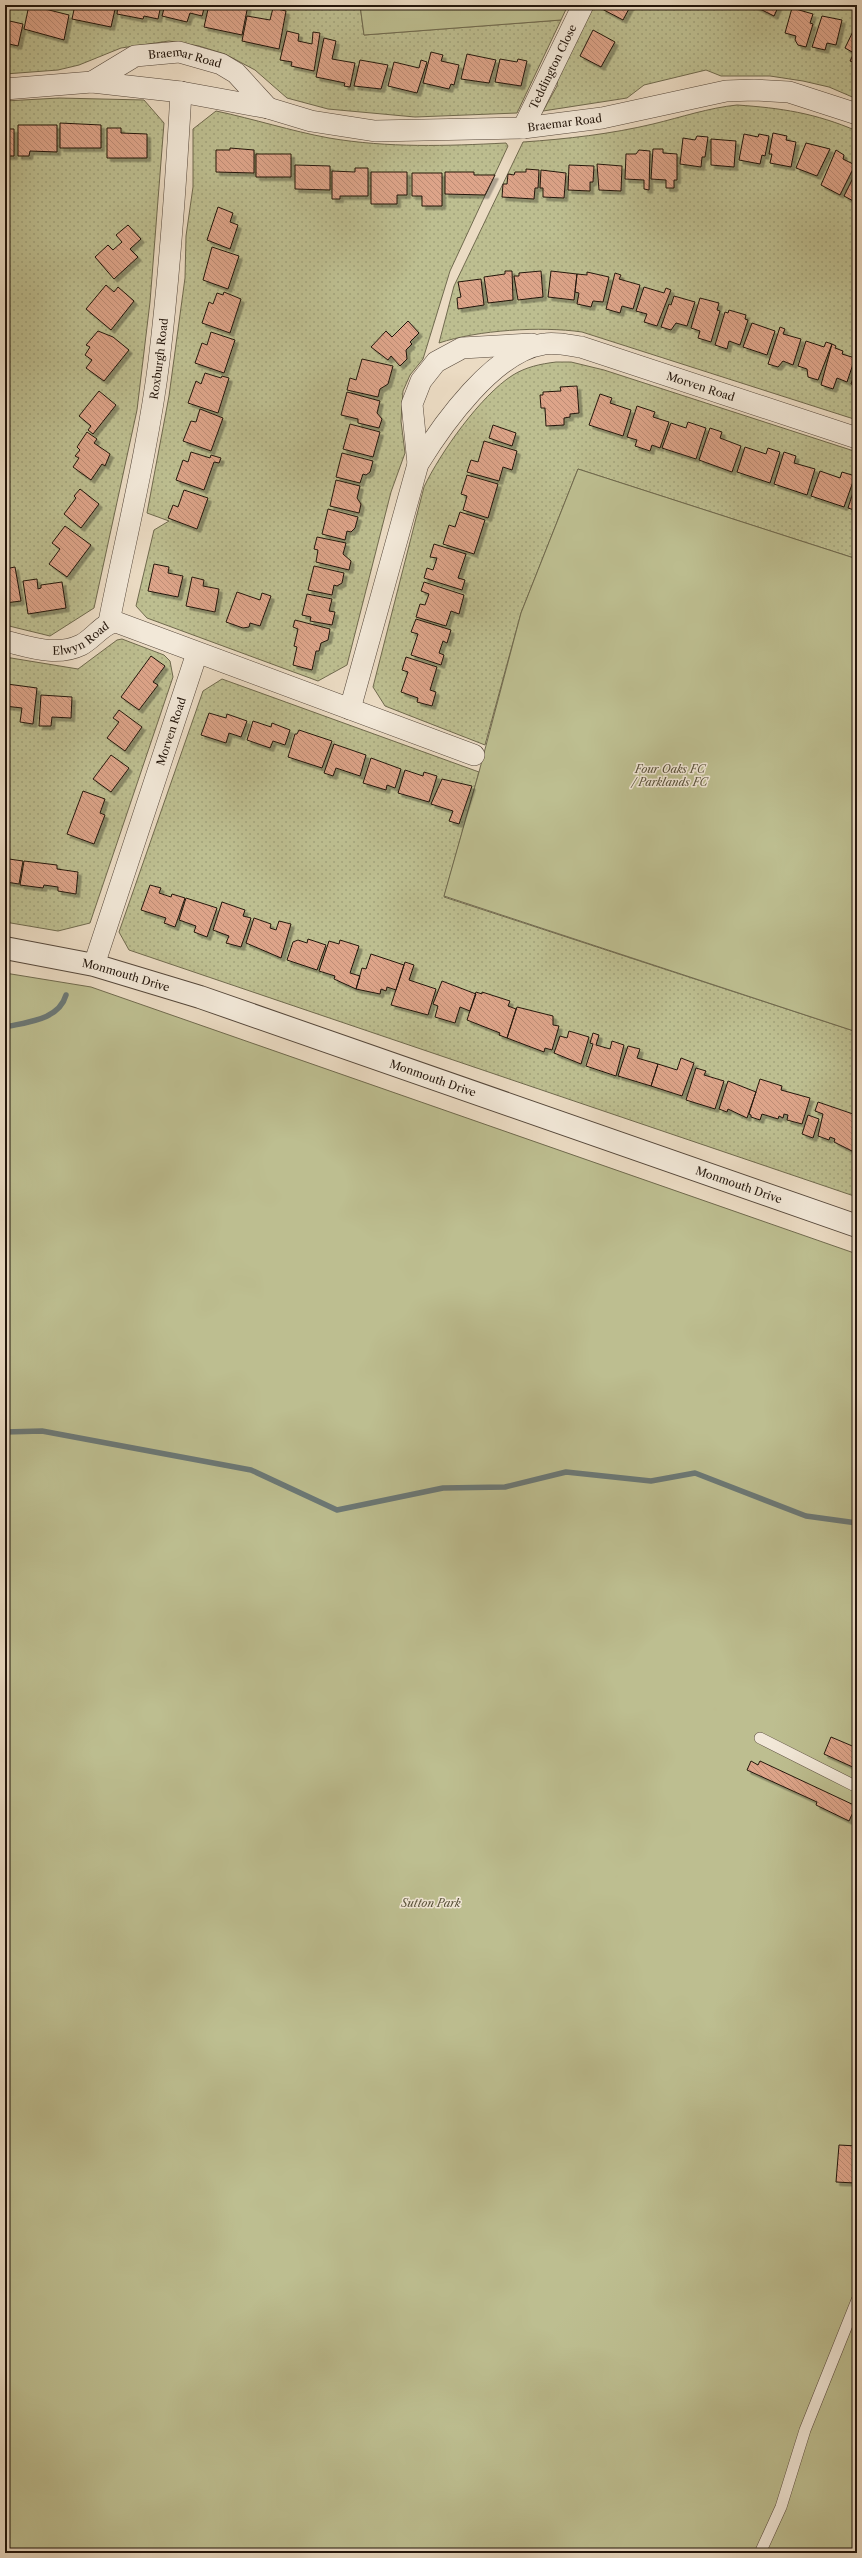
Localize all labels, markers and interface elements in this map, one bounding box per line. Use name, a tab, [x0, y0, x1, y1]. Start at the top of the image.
street label: Teddington Close	[526, 22, 579, 112]
street label: Braemar Road	[148, 45, 224, 71]
street label: Braemar Road	[527, 111, 603, 134]
street label: Roxburgh Road	[147, 317, 171, 400]
street label: Morven Road	[665, 369, 737, 404]
street label: Elwyn Road	[52, 618, 112, 658]
street label: Morven Road	[153, 695, 189, 767]
park label: Four Oaks FC / Parklands FC	[630, 762, 710, 789]
street label: Monmouth Drive	[81, 956, 171, 994]
street label: Monmouth Drive	[388, 1057, 478, 1100]
street label: Monmouth Drive	[694, 1163, 784, 1206]
park label: Sutton Park	[400, 1896, 461, 1910]

